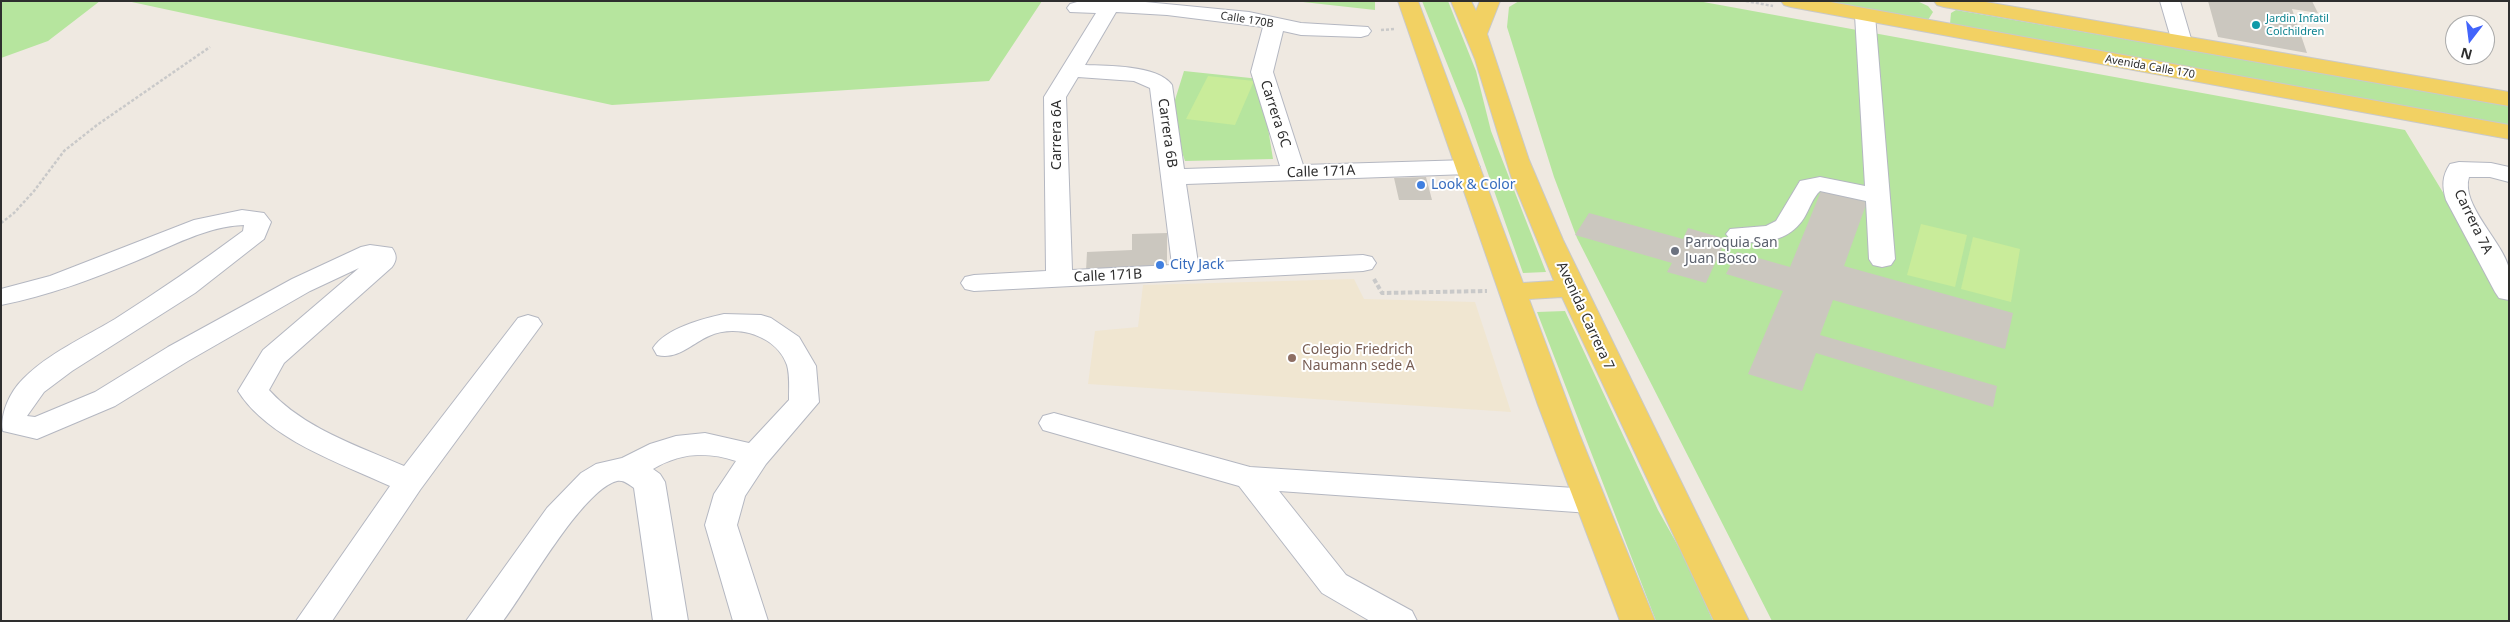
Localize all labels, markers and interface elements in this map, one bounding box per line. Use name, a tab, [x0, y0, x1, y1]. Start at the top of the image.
street label: Calle 170B	[1219, 9, 1275, 31]
place label: Jardin Infatil Colchildren	[2266, 12, 2329, 38]
north arrow	[2445, 15, 2495, 65]
marker: Jardin Infatil Colchildren	[2250, 19, 2262, 31]
text: N	[2458, 43, 2474, 65]
street label: Avenida Calle 170	[2104, 53, 2196, 81]
street label: Carrera 6C	[1256, 78, 1294, 150]
street label: Carrera 6B	[1154, 97, 1180, 169]
street label: Carrera 6A	[1049, 100, 1065, 170]
street label: Calle 171A	[1287, 162, 1355, 182]
place label: Look & Color	[1431, 177, 1515, 193]
marker: Look & Color	[1415, 179, 1427, 191]
street label: Carrera 7A	[2450, 187, 2496, 257]
place label: Parroquia San Juan Bosco	[1685, 235, 1778, 268]
marker: Parroquia San Juan Bosco	[1669, 245, 1681, 257]
place label: City Jack	[1170, 257, 1224, 273]
marker: City Jack	[1154, 259, 1166, 271]
street label: Avenida Carrera 7	[1553, 259, 1617, 373]
street label: Calle 171B	[1073, 266, 1143, 286]
place label: Colegio Friedrich Naumann sede A	[1302, 342, 1415, 374]
marker: Colegio Friedrich Naumann sede A	[1286, 352, 1298, 364]

